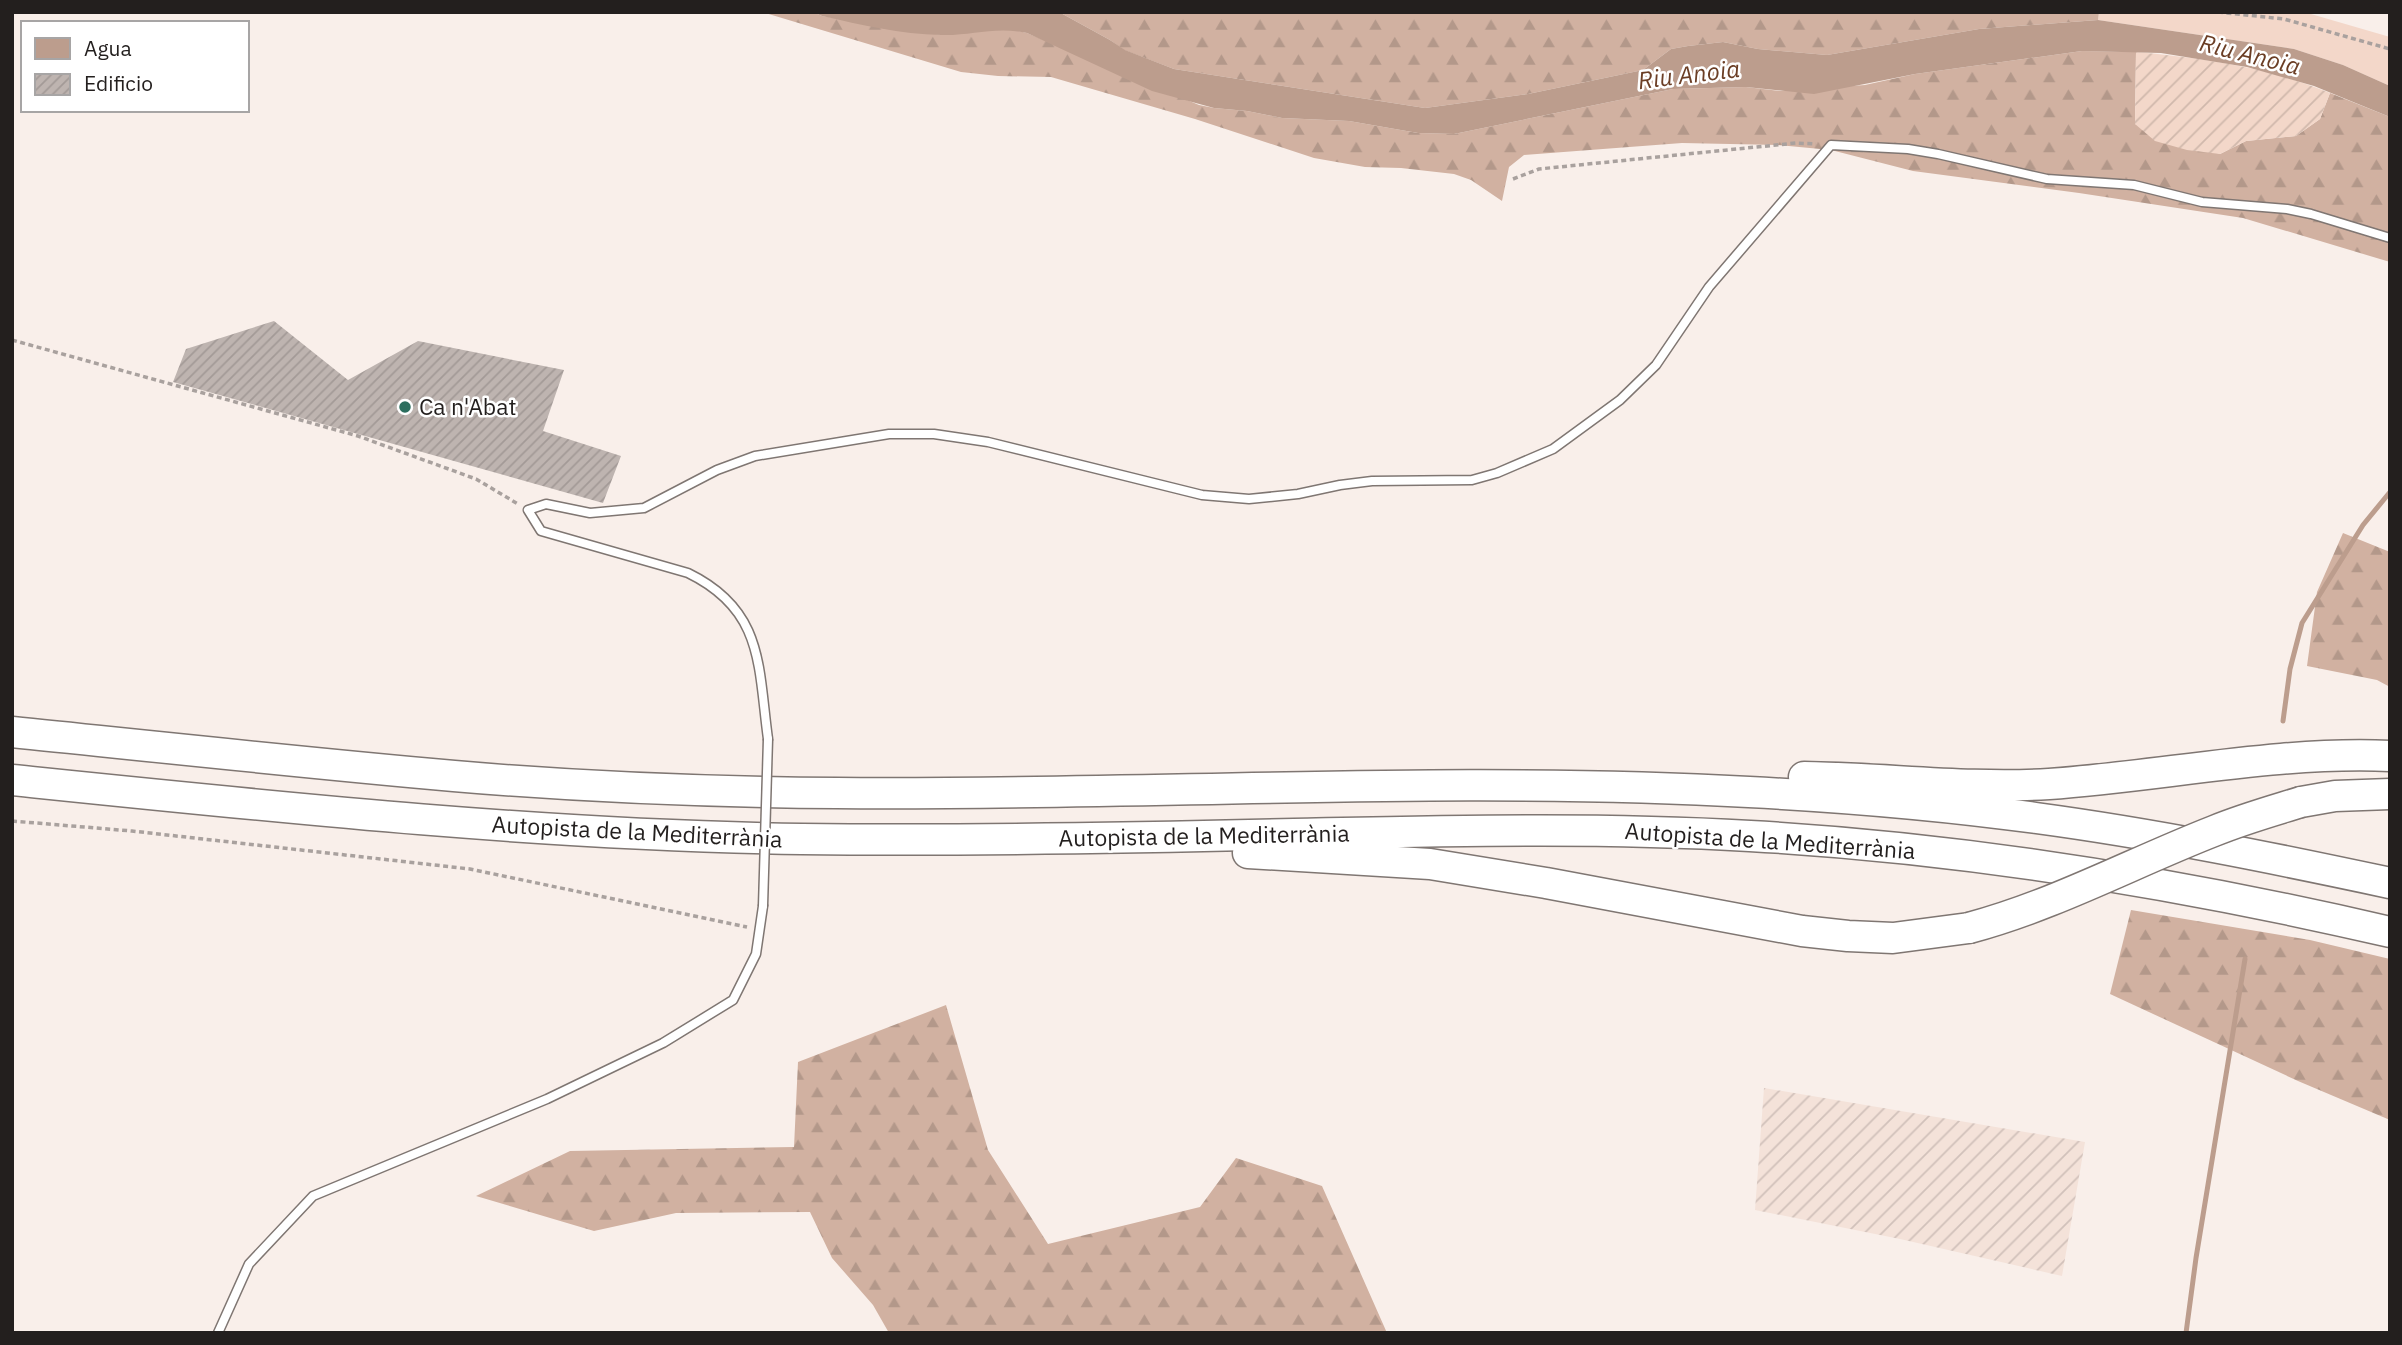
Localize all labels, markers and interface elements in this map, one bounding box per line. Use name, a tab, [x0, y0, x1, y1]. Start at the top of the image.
legend	[21, 21, 248, 112]
water label: Riu Anoia	[2197, 26, 2304, 82]
text: Agua	[84, 34, 132, 62]
water label: Riu Anoia	[1636, 52, 1742, 96]
text: Edificio	[84, 69, 153, 97]
place label: Ca n'Abat	[419, 391, 517, 421]
marker: Ca n'Abat	[397, 399, 413, 415]
street label: Autopista de la Mediterrània	[491, 808, 783, 854]
street label: Autopista de la Mediterrània	[1624, 815, 1916, 865]
street label: Autopista de la Mediterrània	[1058, 817, 1350, 853]

